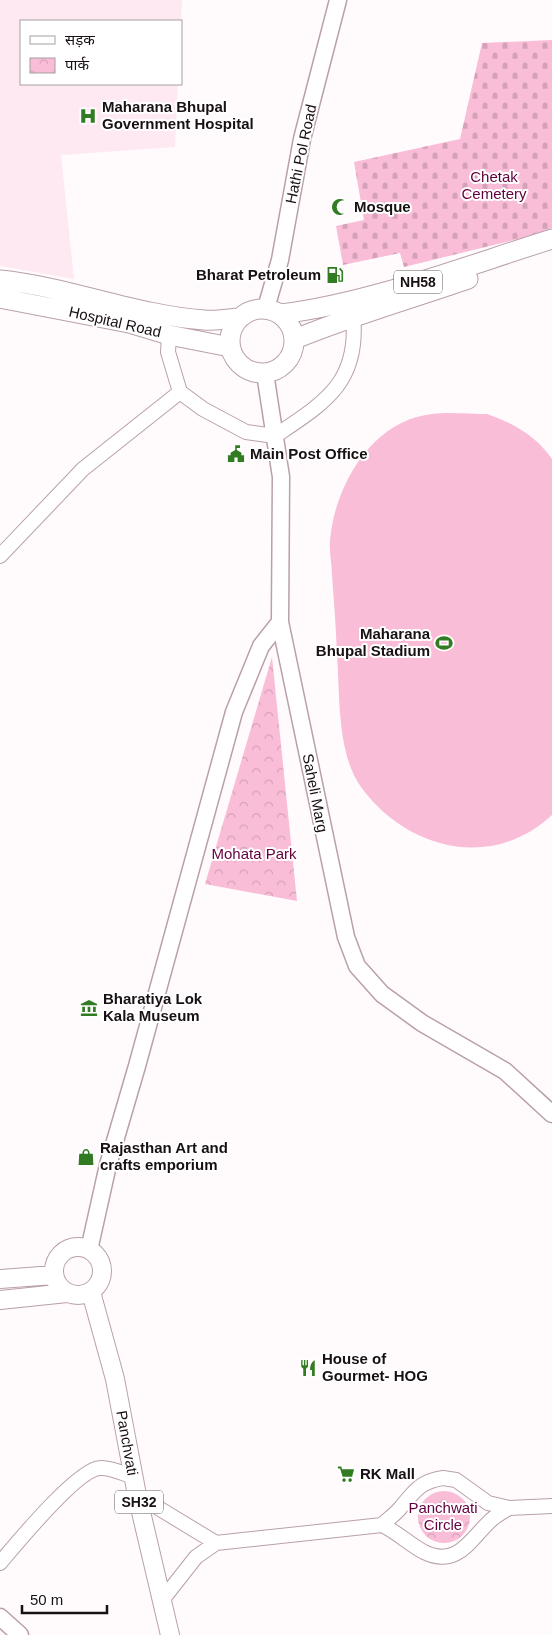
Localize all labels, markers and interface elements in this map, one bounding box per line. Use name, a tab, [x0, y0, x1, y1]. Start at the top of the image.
legend	[20, 20, 182, 85]
text: सड़क	[65, 31, 95, 48]
text: पार्क	[65, 56, 89, 73]
place label: Maharana Bhupal Government Hospital	[102, 98, 254, 132]
street label: Hathi Pol Road	[282, 103, 319, 205]
hospital icon: Maharana Bhupal Government Hospital	[78, 106, 98, 126]
park label: Chetak Cemetery	[461, 168, 527, 202]
mosque icon: Mosque	[330, 197, 350, 217]
place label: Mosque	[354, 198, 411, 215]
fuel station icon: Bharat Petroleum	[325, 265, 345, 285]
place label: Bharat Petroleum	[196, 266, 321, 283]
road number: NH58	[394, 270, 442, 294]
street label: Hospital Road	[67, 303, 163, 340]
public building icon: Main Post Office	[226, 444, 246, 464]
place label: Main Post Office	[250, 445, 368, 462]
place label: Maharana Bhupal Stadium	[316, 625, 431, 659]
sports icon: Maharana Bhupal Stadium	[434, 633, 454, 653]
street label: Saheli Marg	[300, 752, 331, 834]
park label: Mohata Park	[211, 845, 297, 862]
place label: Bharatiya Lok Kala Museum	[103, 990, 203, 1024]
museum icon: Bharatiya Lok Kala Museum	[79, 998, 99, 1018]
place label: Rajasthan Art and crafts emporium	[100, 1139, 228, 1173]
shop icon: Rajasthan Art and crafts emporium	[76, 1147, 96, 1167]
place label: House of Gourmet- HOG	[322, 1350, 428, 1384]
restaurant icon: House of Gourmet- HOG	[298, 1358, 318, 1378]
street label: Panchvati	[113, 1409, 142, 1477]
supermarket icon: RK Mall	[336, 1464, 356, 1484]
place label: RK Mall	[360, 1465, 415, 1482]
road number: SH32	[115, 1490, 163, 1514]
park label: Panchwati Circle	[408, 1499, 478, 1533]
scale bar	[22, 1582, 108, 1614]
text: 50 m	[30, 1591, 63, 1608]

